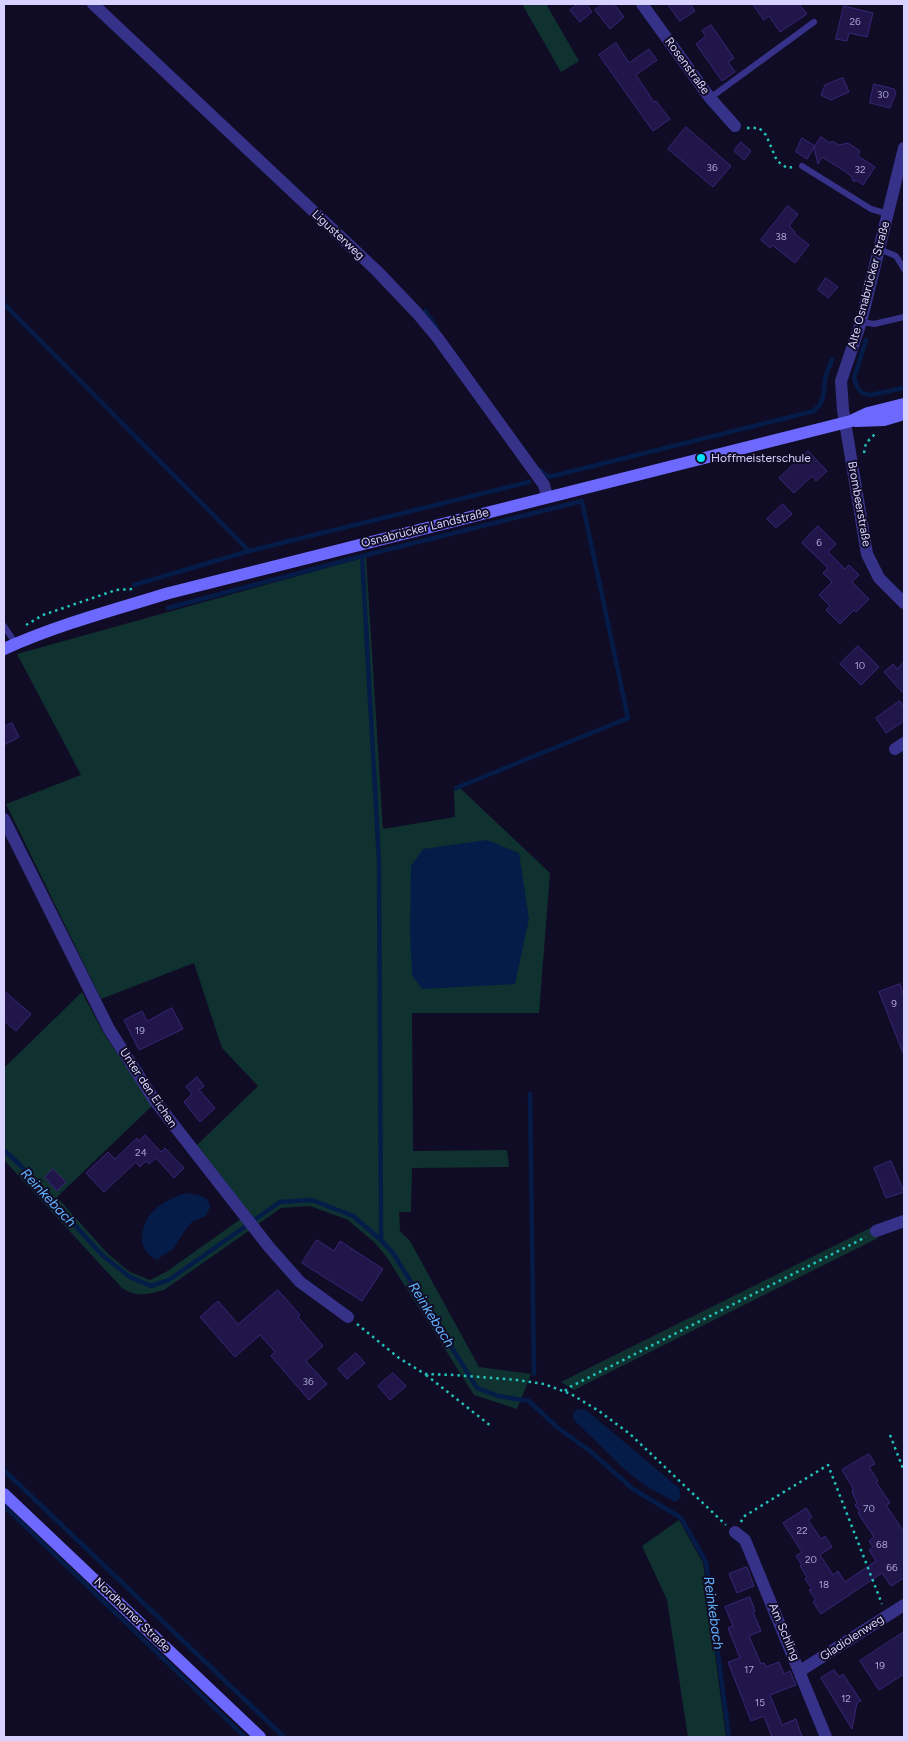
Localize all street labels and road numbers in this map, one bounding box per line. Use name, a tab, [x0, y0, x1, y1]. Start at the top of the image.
street label: Rosenstraße	[662, 35, 712, 97]
street label: Ligusterweg	[309, 207, 367, 263]
street label: Alte Osnabrücker Straße	[845, 220, 893, 350]
street label: Brombeerstraße	[844, 460, 874, 548]
street label: Osnabrücker Landstraße	[360, 505, 490, 551]
street label: Unter den Eichen	[116, 1045, 180, 1131]
street label: Nordhorner Straße	[91, 1575, 173, 1655]
street label: Am Schling	[765, 1601, 803, 1663]
street label: Gladiolenweg	[817, 1612, 887, 1664]

